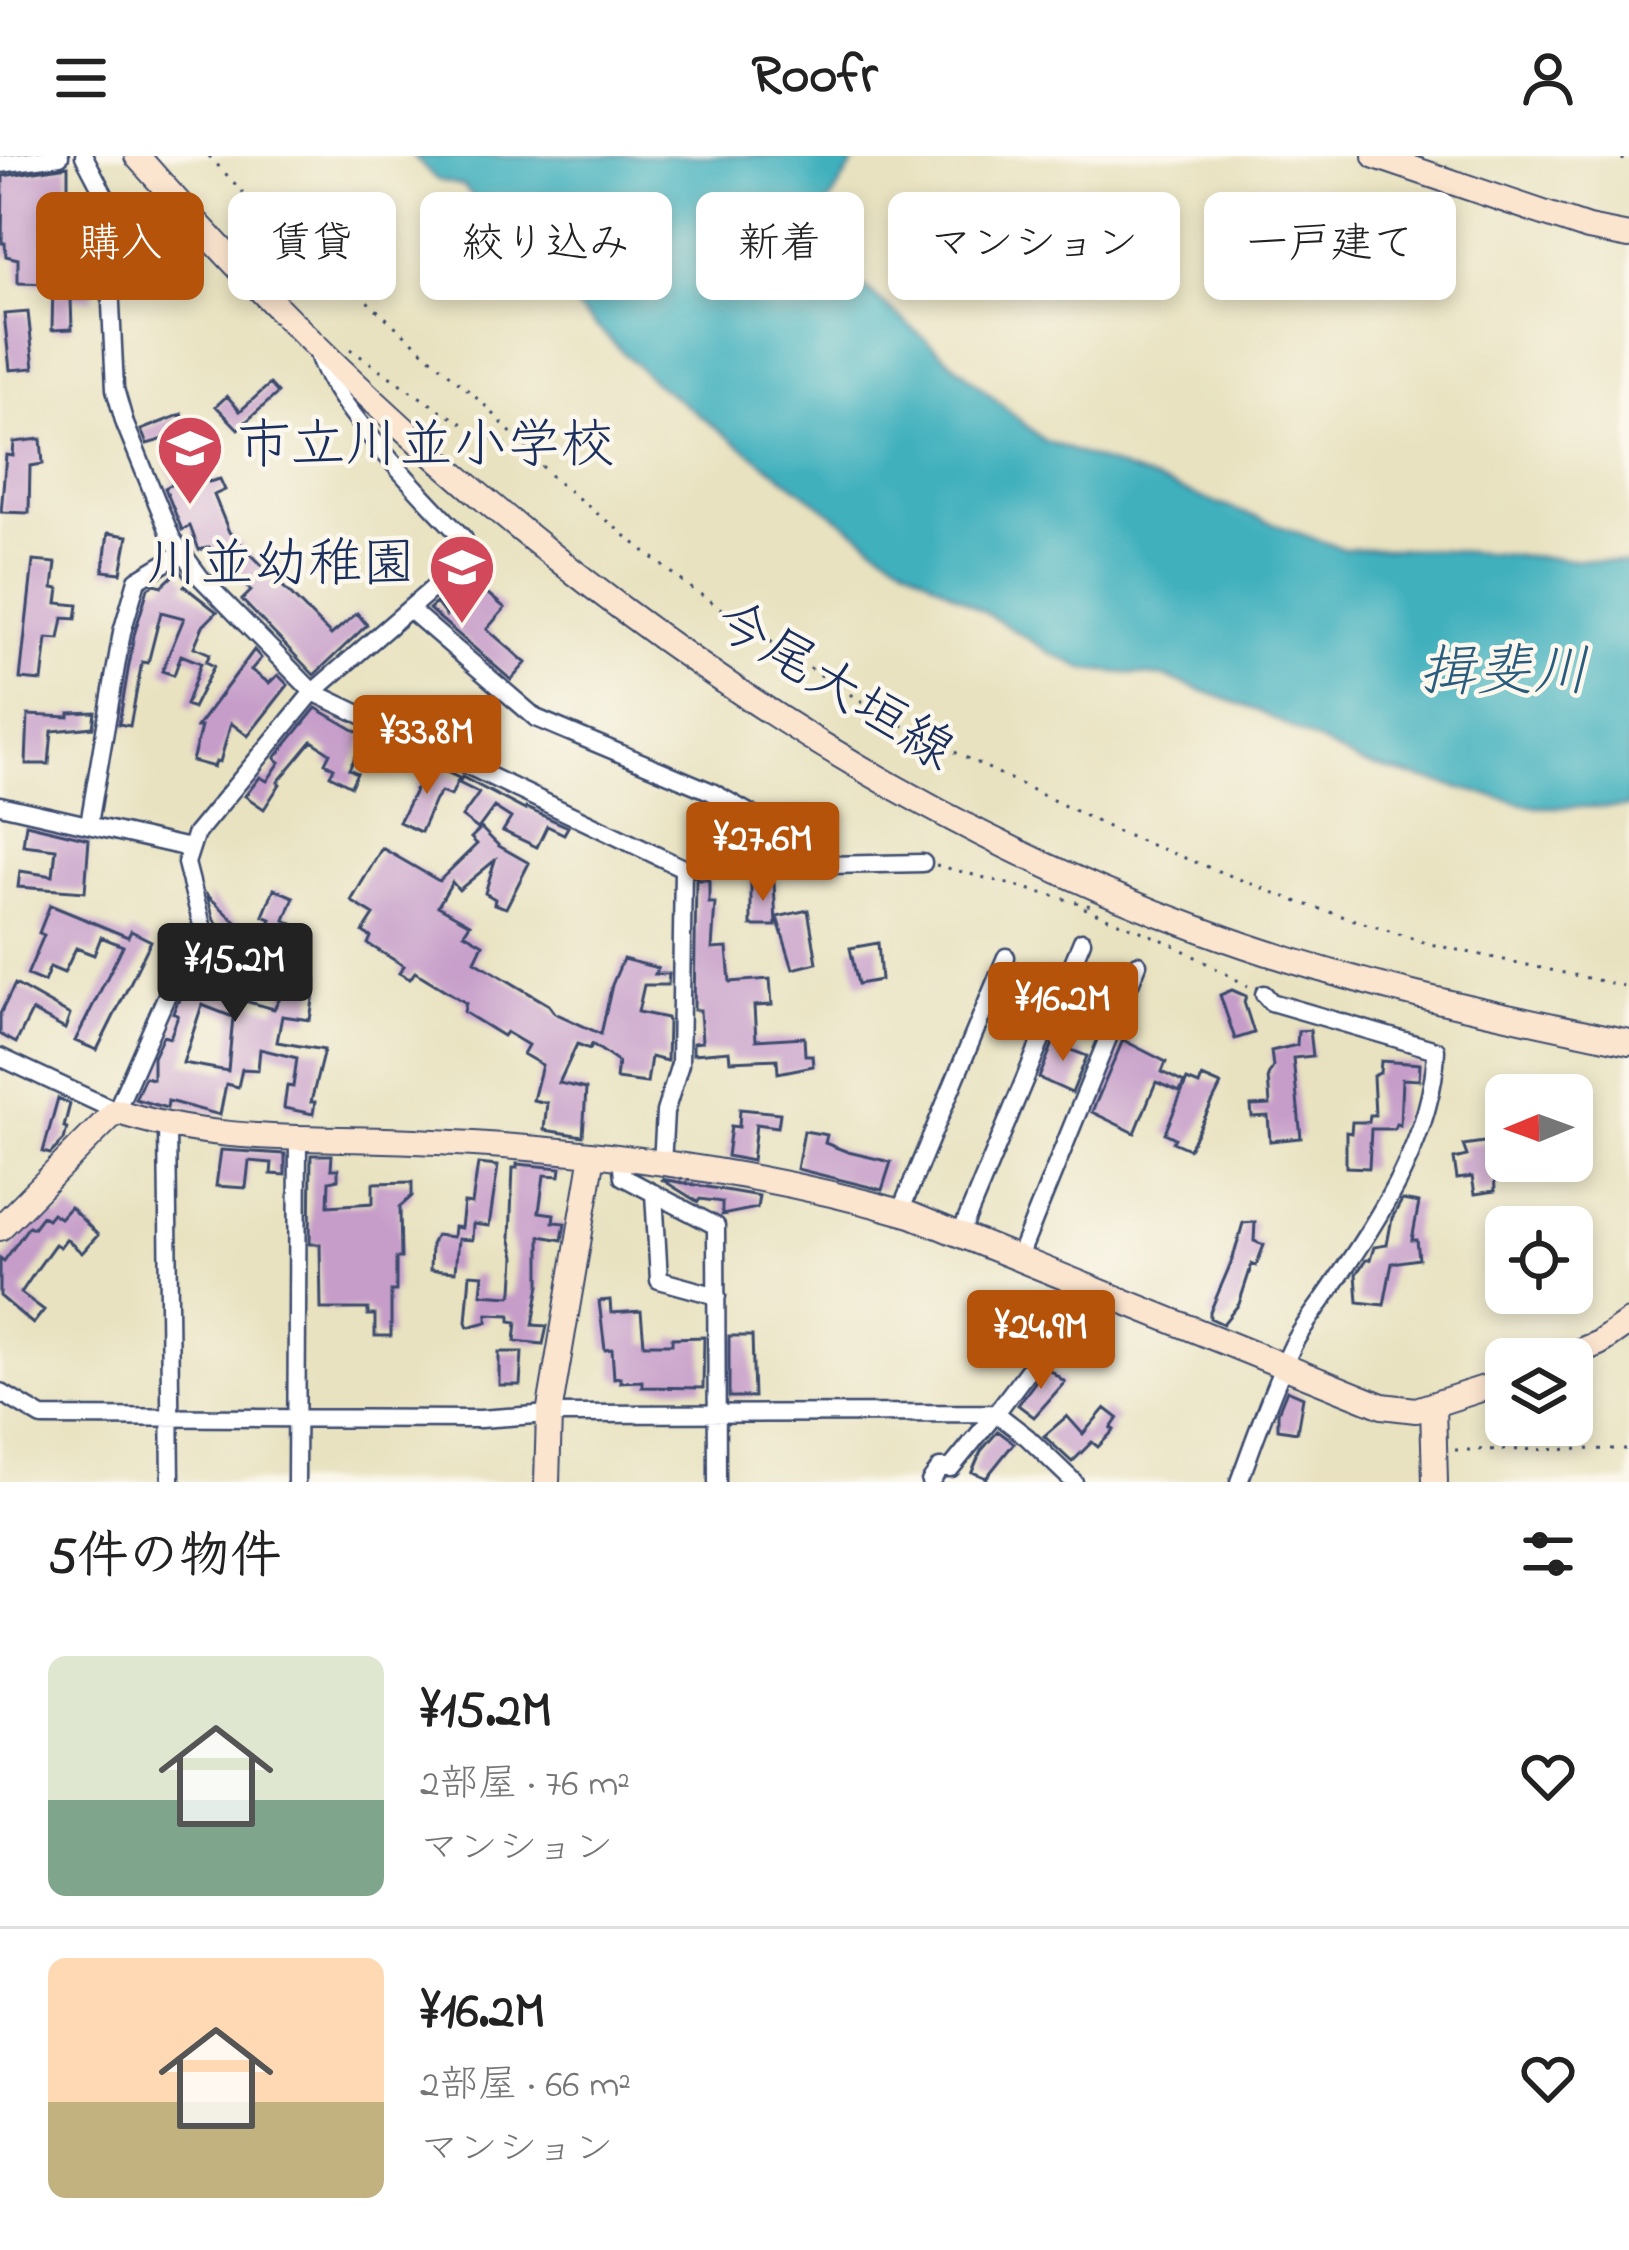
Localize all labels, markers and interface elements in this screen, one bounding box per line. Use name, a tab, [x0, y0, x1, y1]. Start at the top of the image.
text: Roofr	[751, 39, 878, 117]
icon: menu	[48, 45, 114, 111]
icon: person	[1515, 45, 1581, 111]
chip: 購入	[36, 192, 204, 300]
chip: 賃貸	[228, 192, 396, 300]
chip: 絞り込み	[420, 192, 672, 300]
chip: 新着	[696, 192, 864, 300]
chip: マンション	[888, 192, 1180, 300]
chip: 一戸建て	[1204, 192, 1456, 300]
place label: 市立川並小学校	[237, 409, 615, 487]
school or university icon: 市立川並小学校	[155, 413, 225, 507]
place label: 川並幼稚園	[146, 528, 416, 606]
school or university icon: 川並幼稚園	[427, 532, 497, 626]
street label: 今尾大垣線	[698, 583, 968, 793]
water label: 揖斐川	[1419, 634, 1590, 717]
pin: ¥33.8M	[329, 695, 525, 797]
text: ¥33.8M	[380, 705, 474, 762]
pin: ¥27.6M	[665, 802, 861, 904]
text: ¥27.6M	[713, 812, 813, 869]
pin: ¥15.2M	[137, 923, 333, 1025]
text: ¥15.2M	[185, 933, 285, 990]
pin: ¥16.2M	[965, 962, 1161, 1064]
text: ¥16.2M	[1015, 972, 1111, 1029]
north arrow	[1485, 1074, 1593, 1182]
map controls	[1485, 1074, 1593, 1446]
button: locate	[1485, 1206, 1593, 1314]
pin: ¥24.9M	[943, 1290, 1139, 1392]
text: ¥24.9M	[994, 1300, 1088, 1357]
button: layers	[1485, 1338, 1593, 1446]
text: 5件の物件	[48, 1521, 281, 1596]
icon: filters	[1515, 1521, 1581, 1587]
text: ¥15.2M	[420, 1675, 552, 1750]
icon: home	[144, 1704, 288, 1848]
icon: heart	[1515, 1743, 1581, 1809]
text: 2部屋 · 76 m²	[420, 1757, 630, 1814]
text: マンション	[420, 1821, 613, 1878]
text: ¥16.2M	[420, 1976, 545, 2051]
icon: home	[144, 2006, 288, 2150]
icon: heart	[1515, 2045, 1581, 2111]
text: 2部屋 · 66 m²	[420, 2058, 631, 2115]
text: マンション	[420, 2122, 613, 2179]

